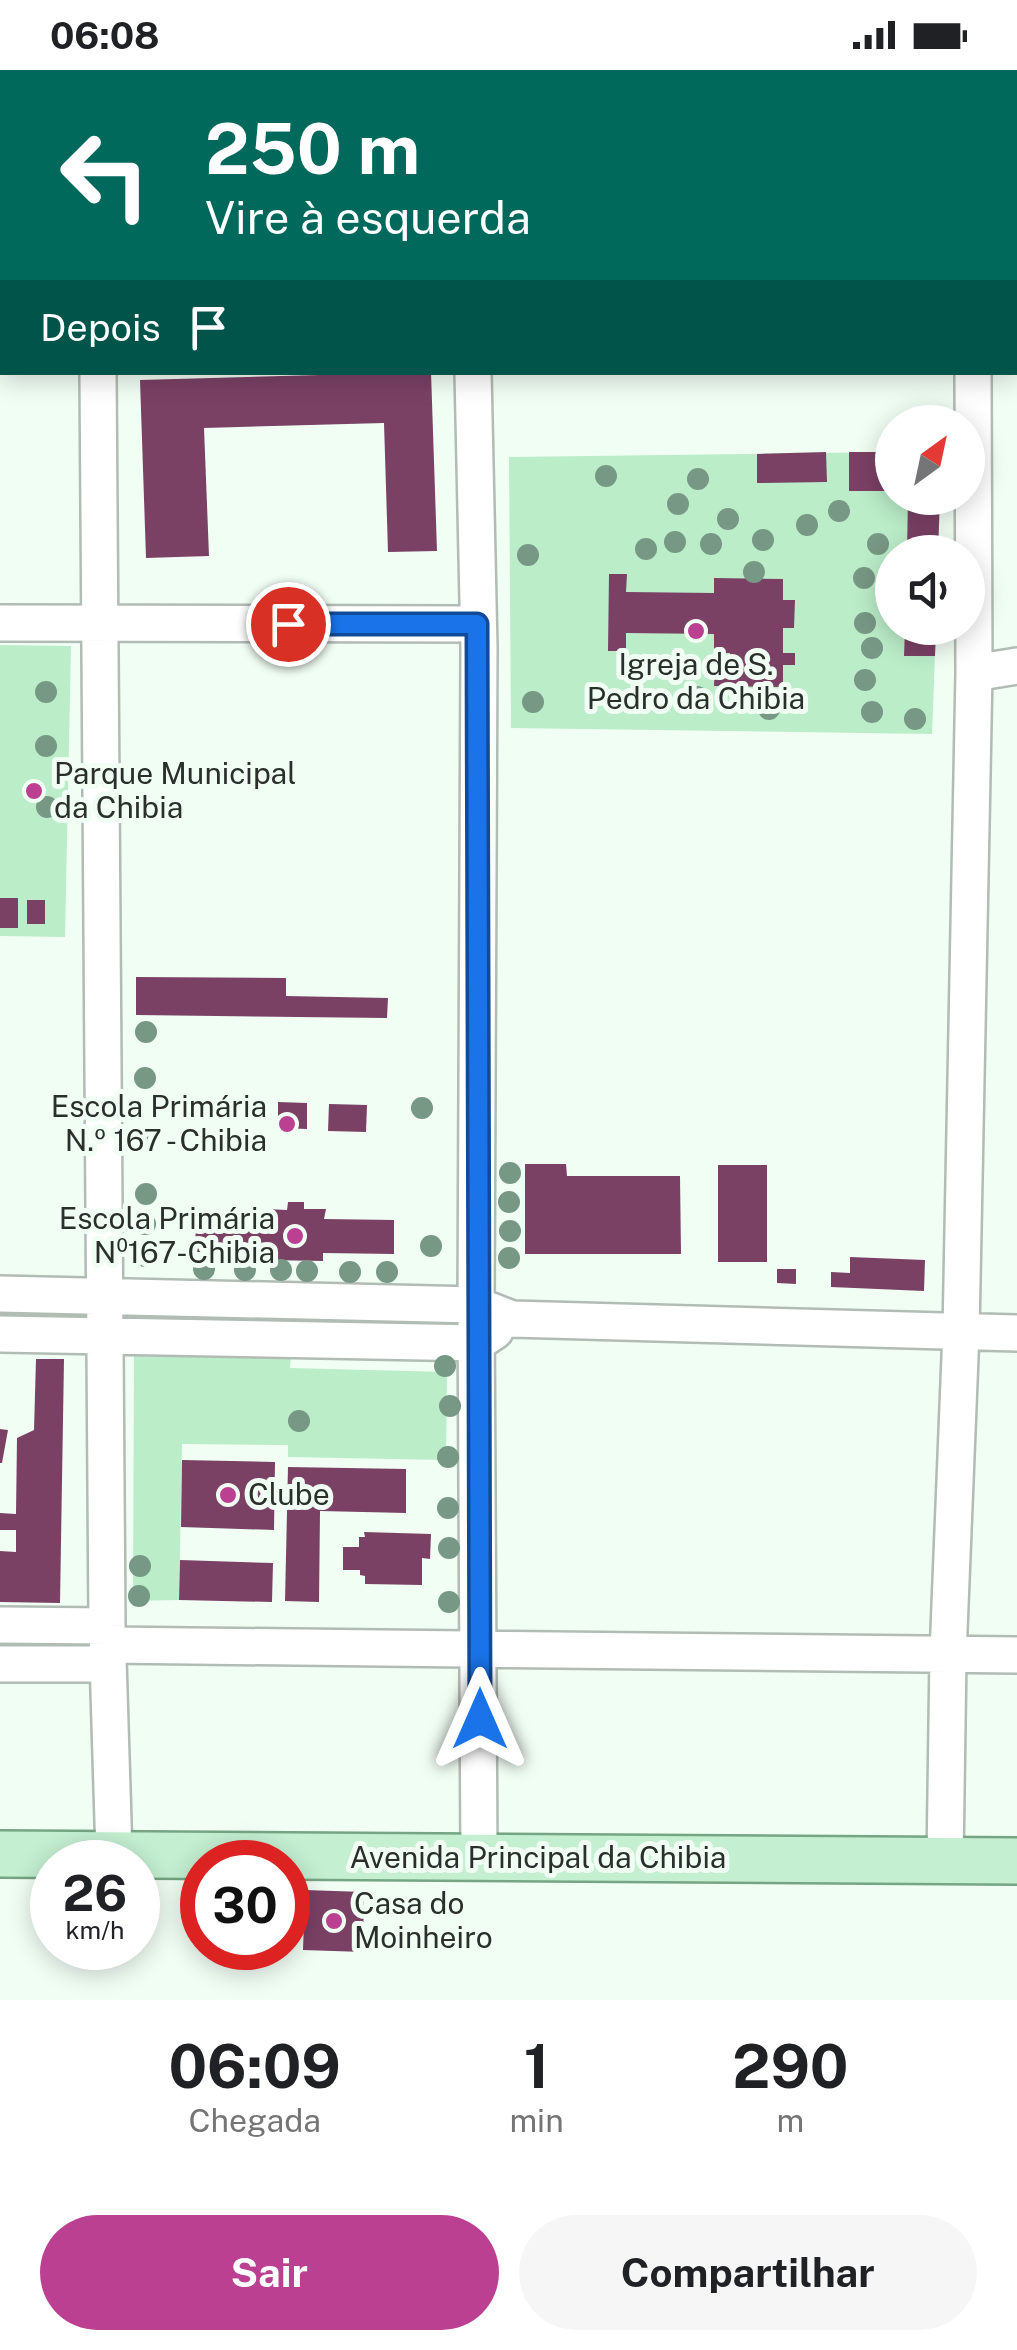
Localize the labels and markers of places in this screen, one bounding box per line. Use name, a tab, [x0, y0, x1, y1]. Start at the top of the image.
pin	[246, 582, 331, 667]
marker: Igreja de S. Pedro da Chibia	[685, 620, 707, 642]
place label: Igreja de S. Pedro da Chibia	[587, 646, 805, 716]
place label: Parque Municipal da Chibia	[54, 755, 296, 825]
marker: Parque Municipal da Chibia	[23, 780, 45, 802]
place label: Escola Primária N.º 167 - Chibia	[51, 1088, 267, 1158]
marker: Escola Primária N.º 167 - Chibia	[276, 1113, 298, 1135]
place label: Escola Primária N⁰167-Chibia	[59, 1200, 275, 1270]
marker: Escola Primária N⁰167-Chibia	[284, 1225, 306, 1247]
place label: Clube	[248, 1476, 330, 1512]
marker: Clube	[217, 1484, 239, 1506]
place label: Casa do Moinheiro	[354, 1885, 493, 1955]
marker: Casa do Moinheiro	[323, 1910, 345, 1932]

